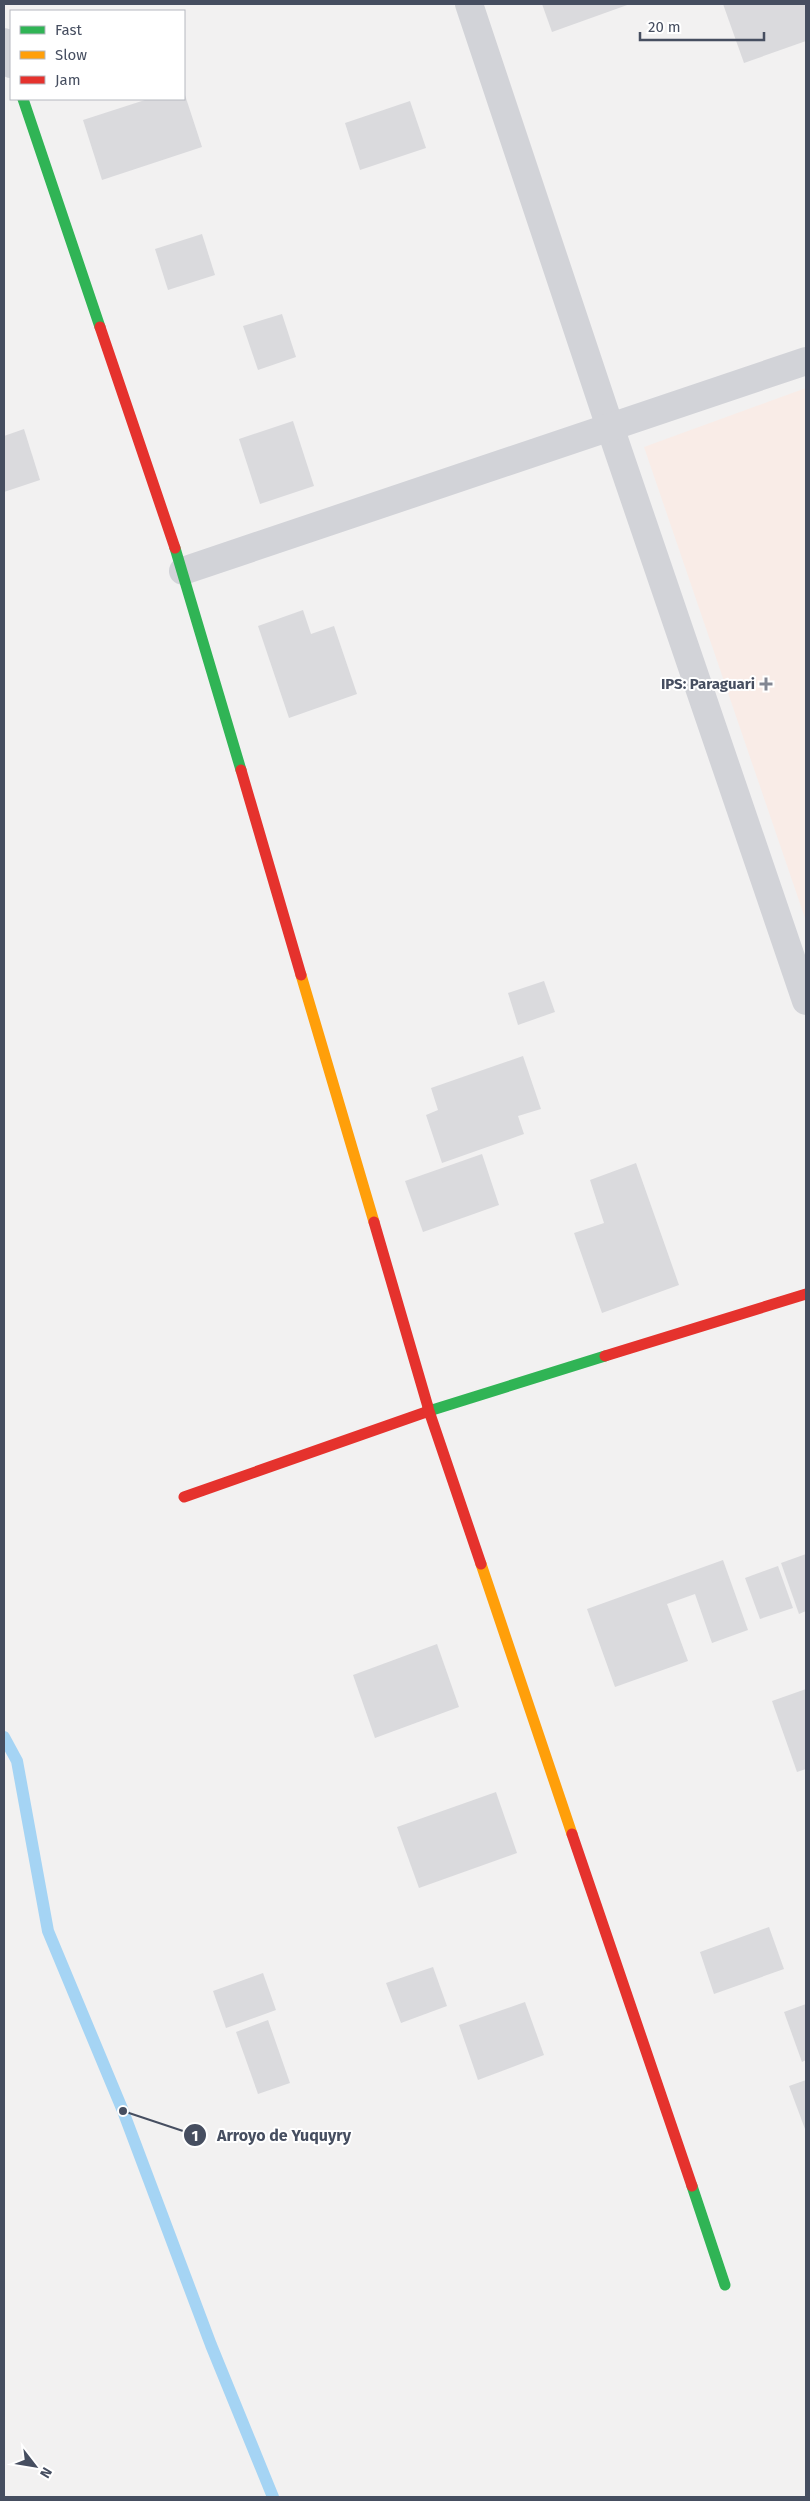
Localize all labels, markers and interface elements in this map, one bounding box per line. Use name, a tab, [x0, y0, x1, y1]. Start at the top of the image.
legend	[10, 10, 185, 100]
scale bar	[640, 10, 764, 42]
text: 20 m	[648, 18, 681, 36]
text: Fast	[55, 21, 82, 39]
text: Slow	[55, 46, 87, 64]
text: Jam	[55, 71, 81, 89]
place label: IPS: Paraguari	[661, 675, 755, 693]
marker: IPS: Paraguari	[759, 677, 773, 691]
callout: Arroyo de Yuquyry	[182, 2120, 361, 2151]
text: Arroyo de Yuquyry	[216, 2126, 352, 2145]
text: 1	[192, 2127, 198, 2145]
north arrow	[10, 2441, 60, 2491]
text: N	[36, 2464, 55, 2481]

